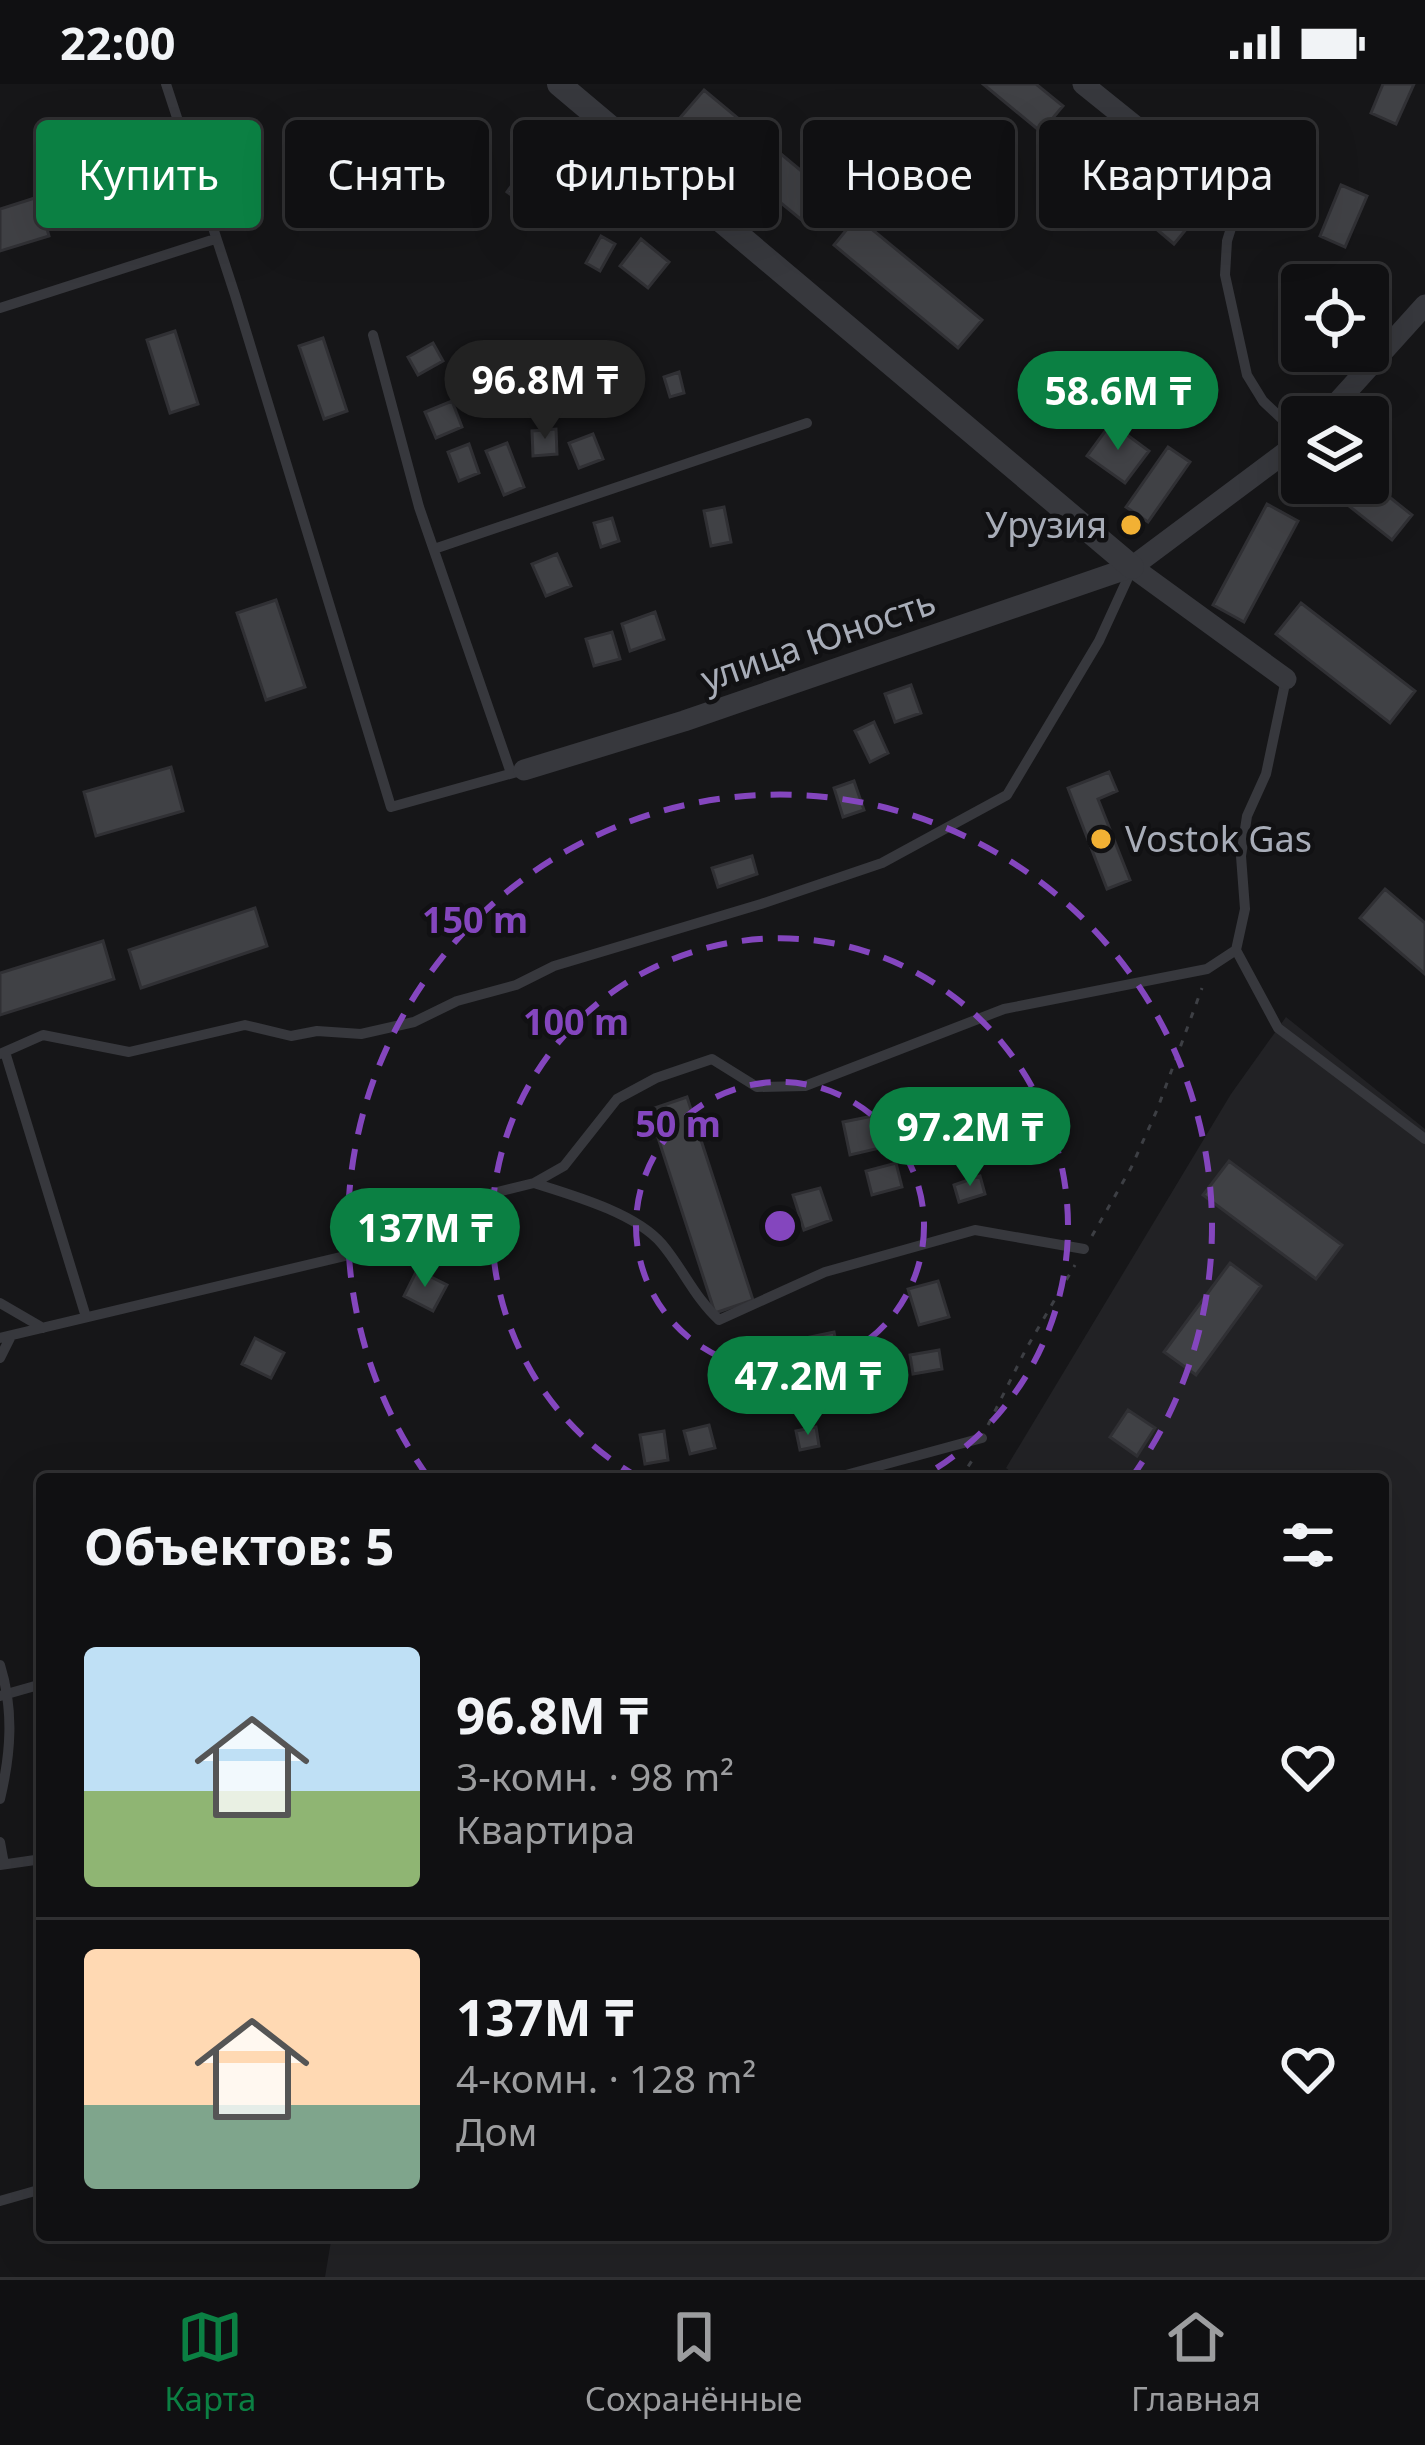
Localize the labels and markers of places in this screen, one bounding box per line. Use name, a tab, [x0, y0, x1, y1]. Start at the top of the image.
pin: 96.8M ₸	[434, 340, 656, 442]
pin: 58.6M ₸	[1007, 351, 1229, 453]
place label: Урузия	[985, 500, 1107, 549]
marker: Урузия	[1118, 512, 1144, 538]
place label: Vostok Gas	[1125, 814, 1312, 863]
marker: Vostok Gas	[1088, 826, 1114, 852]
pin: 97.2M ₸	[859, 1087, 1081, 1189]
pin: 137M ₸	[327, 1188, 523, 1290]
centre of rings	[759, 1205, 801, 1247]
pin: 47.2M ₸	[697, 1336, 919, 1438]

